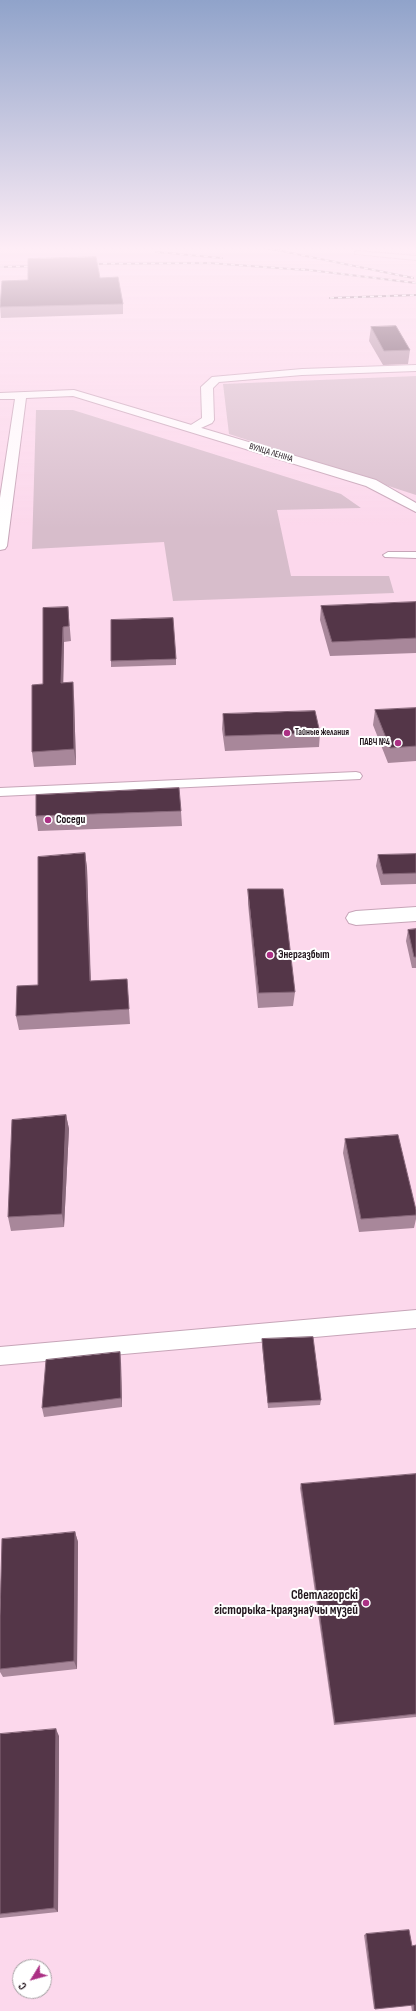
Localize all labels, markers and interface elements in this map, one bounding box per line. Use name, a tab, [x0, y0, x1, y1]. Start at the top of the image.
street label: ВУЛІЦА ЛЕНІНА	[248, 441, 294, 465]
marker: Тайные желания	[282, 728, 292, 738]
place label: Тайные желания	[295, 728, 349, 738]
place label: ПАВЧ №4	[359, 738, 390, 748]
marker: ПАВЧ №4	[393, 738, 403, 748]
place label: Соседи	[56, 813, 85, 827]
marker: Соседи	[43, 815, 53, 825]
place label: Энергазбыт	[278, 948, 330, 962]
marker: Энергазбыт	[265, 950, 275, 960]
place label: Светлагорскі гісторыка-краязнаўчы музей	[214, 1588, 358, 1619]
marker: Светлагорскі гісторыка-краязнаўчы музей	[361, 1598, 371, 1608]
north arrow	[12, 1959, 52, 1999]
text: С	[16, 1980, 30, 1992]

